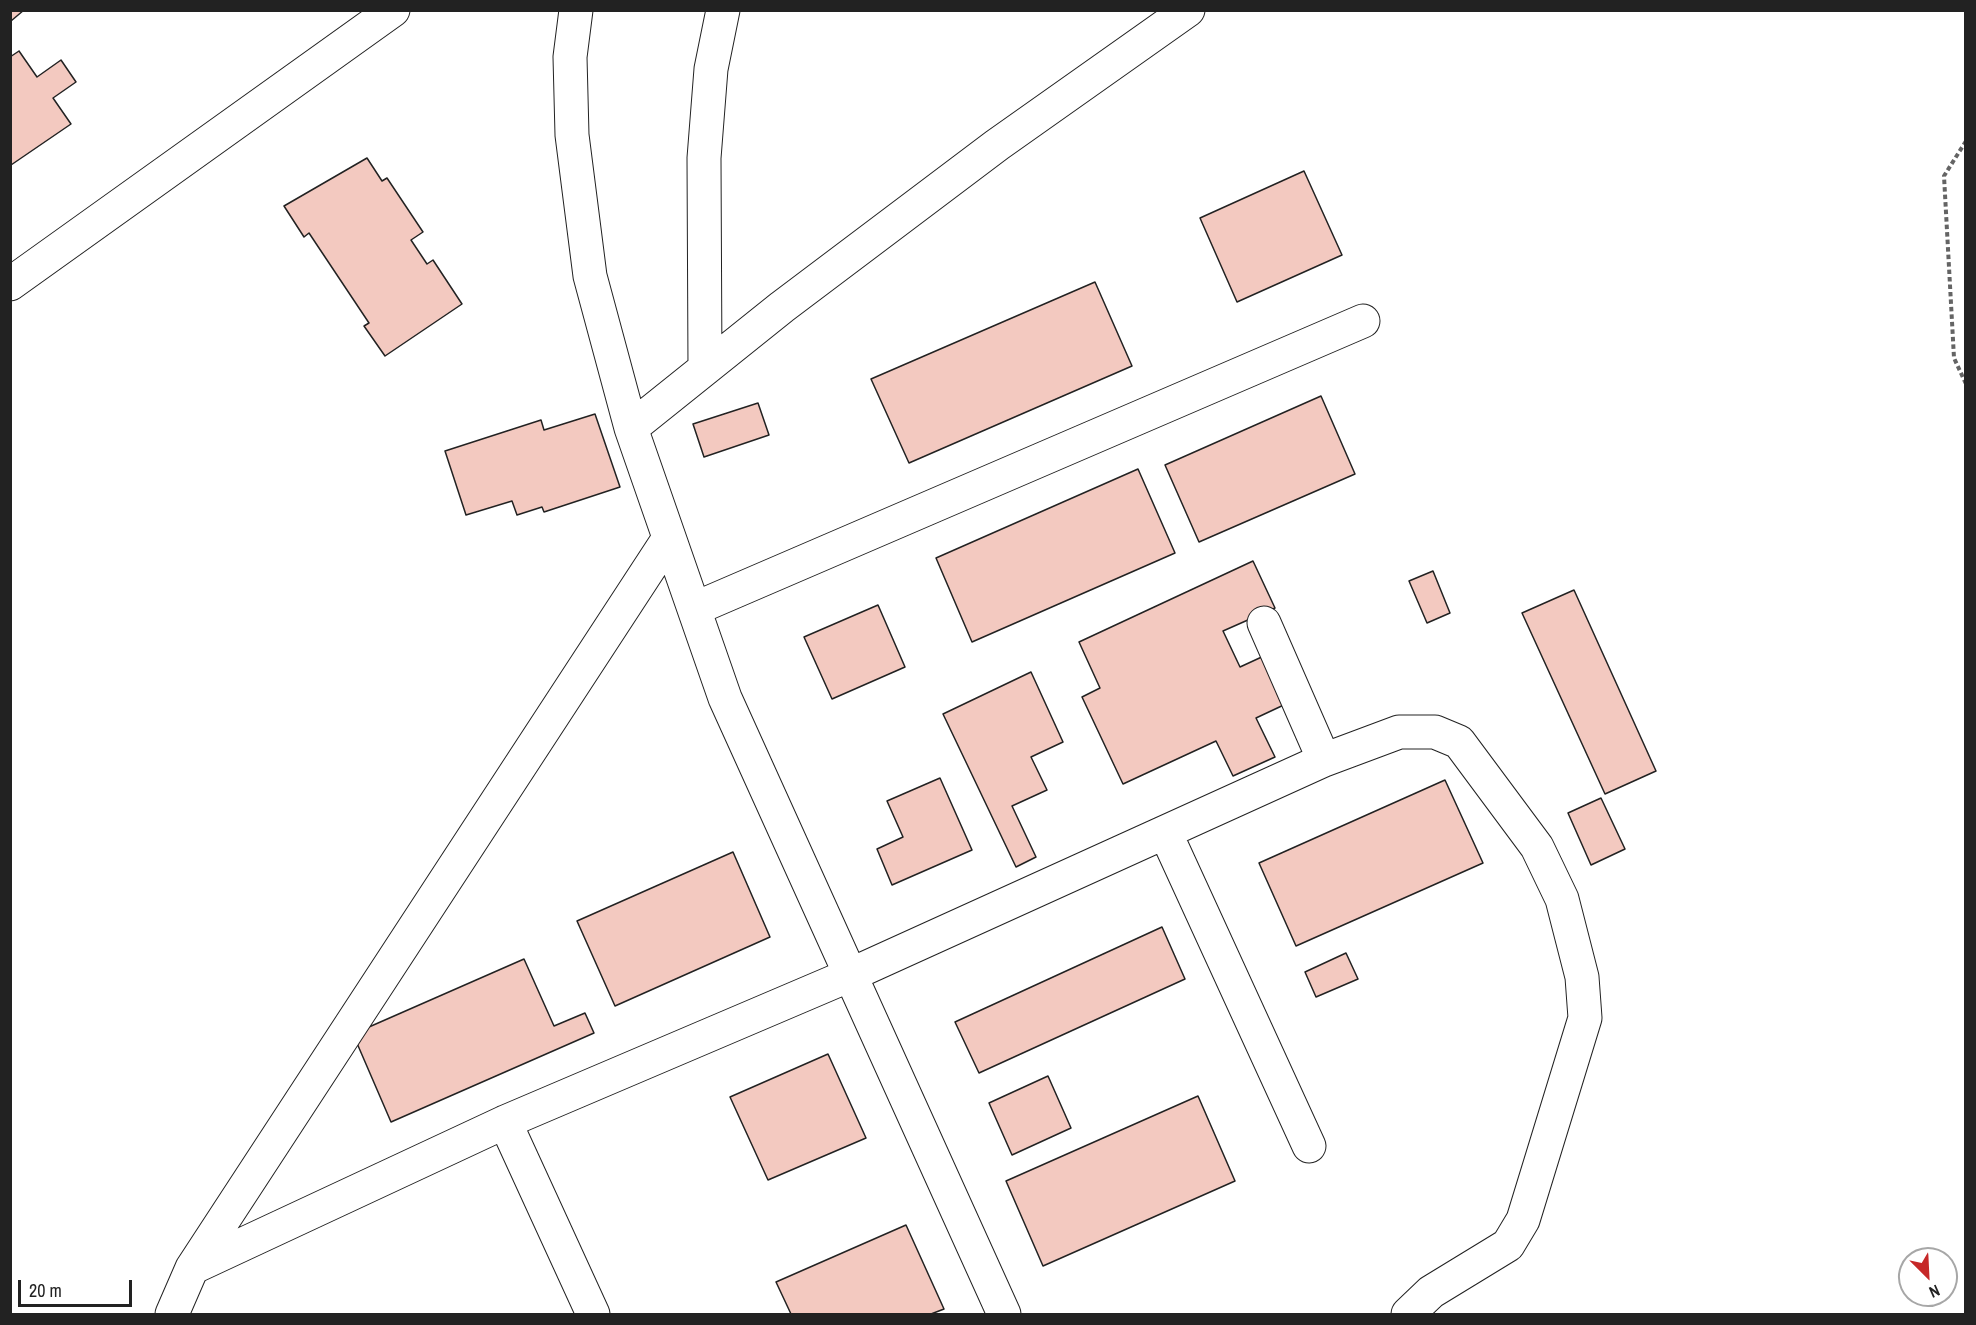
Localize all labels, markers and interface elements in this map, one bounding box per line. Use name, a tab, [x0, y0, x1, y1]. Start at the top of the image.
north arrow	[1898, 1247, 1958, 1307]
scale bar	[21, 1268, 135, 1306]
text: 20 m	[29, 1278, 62, 1303]
text: N	[1926, 1280, 1943, 1304]

